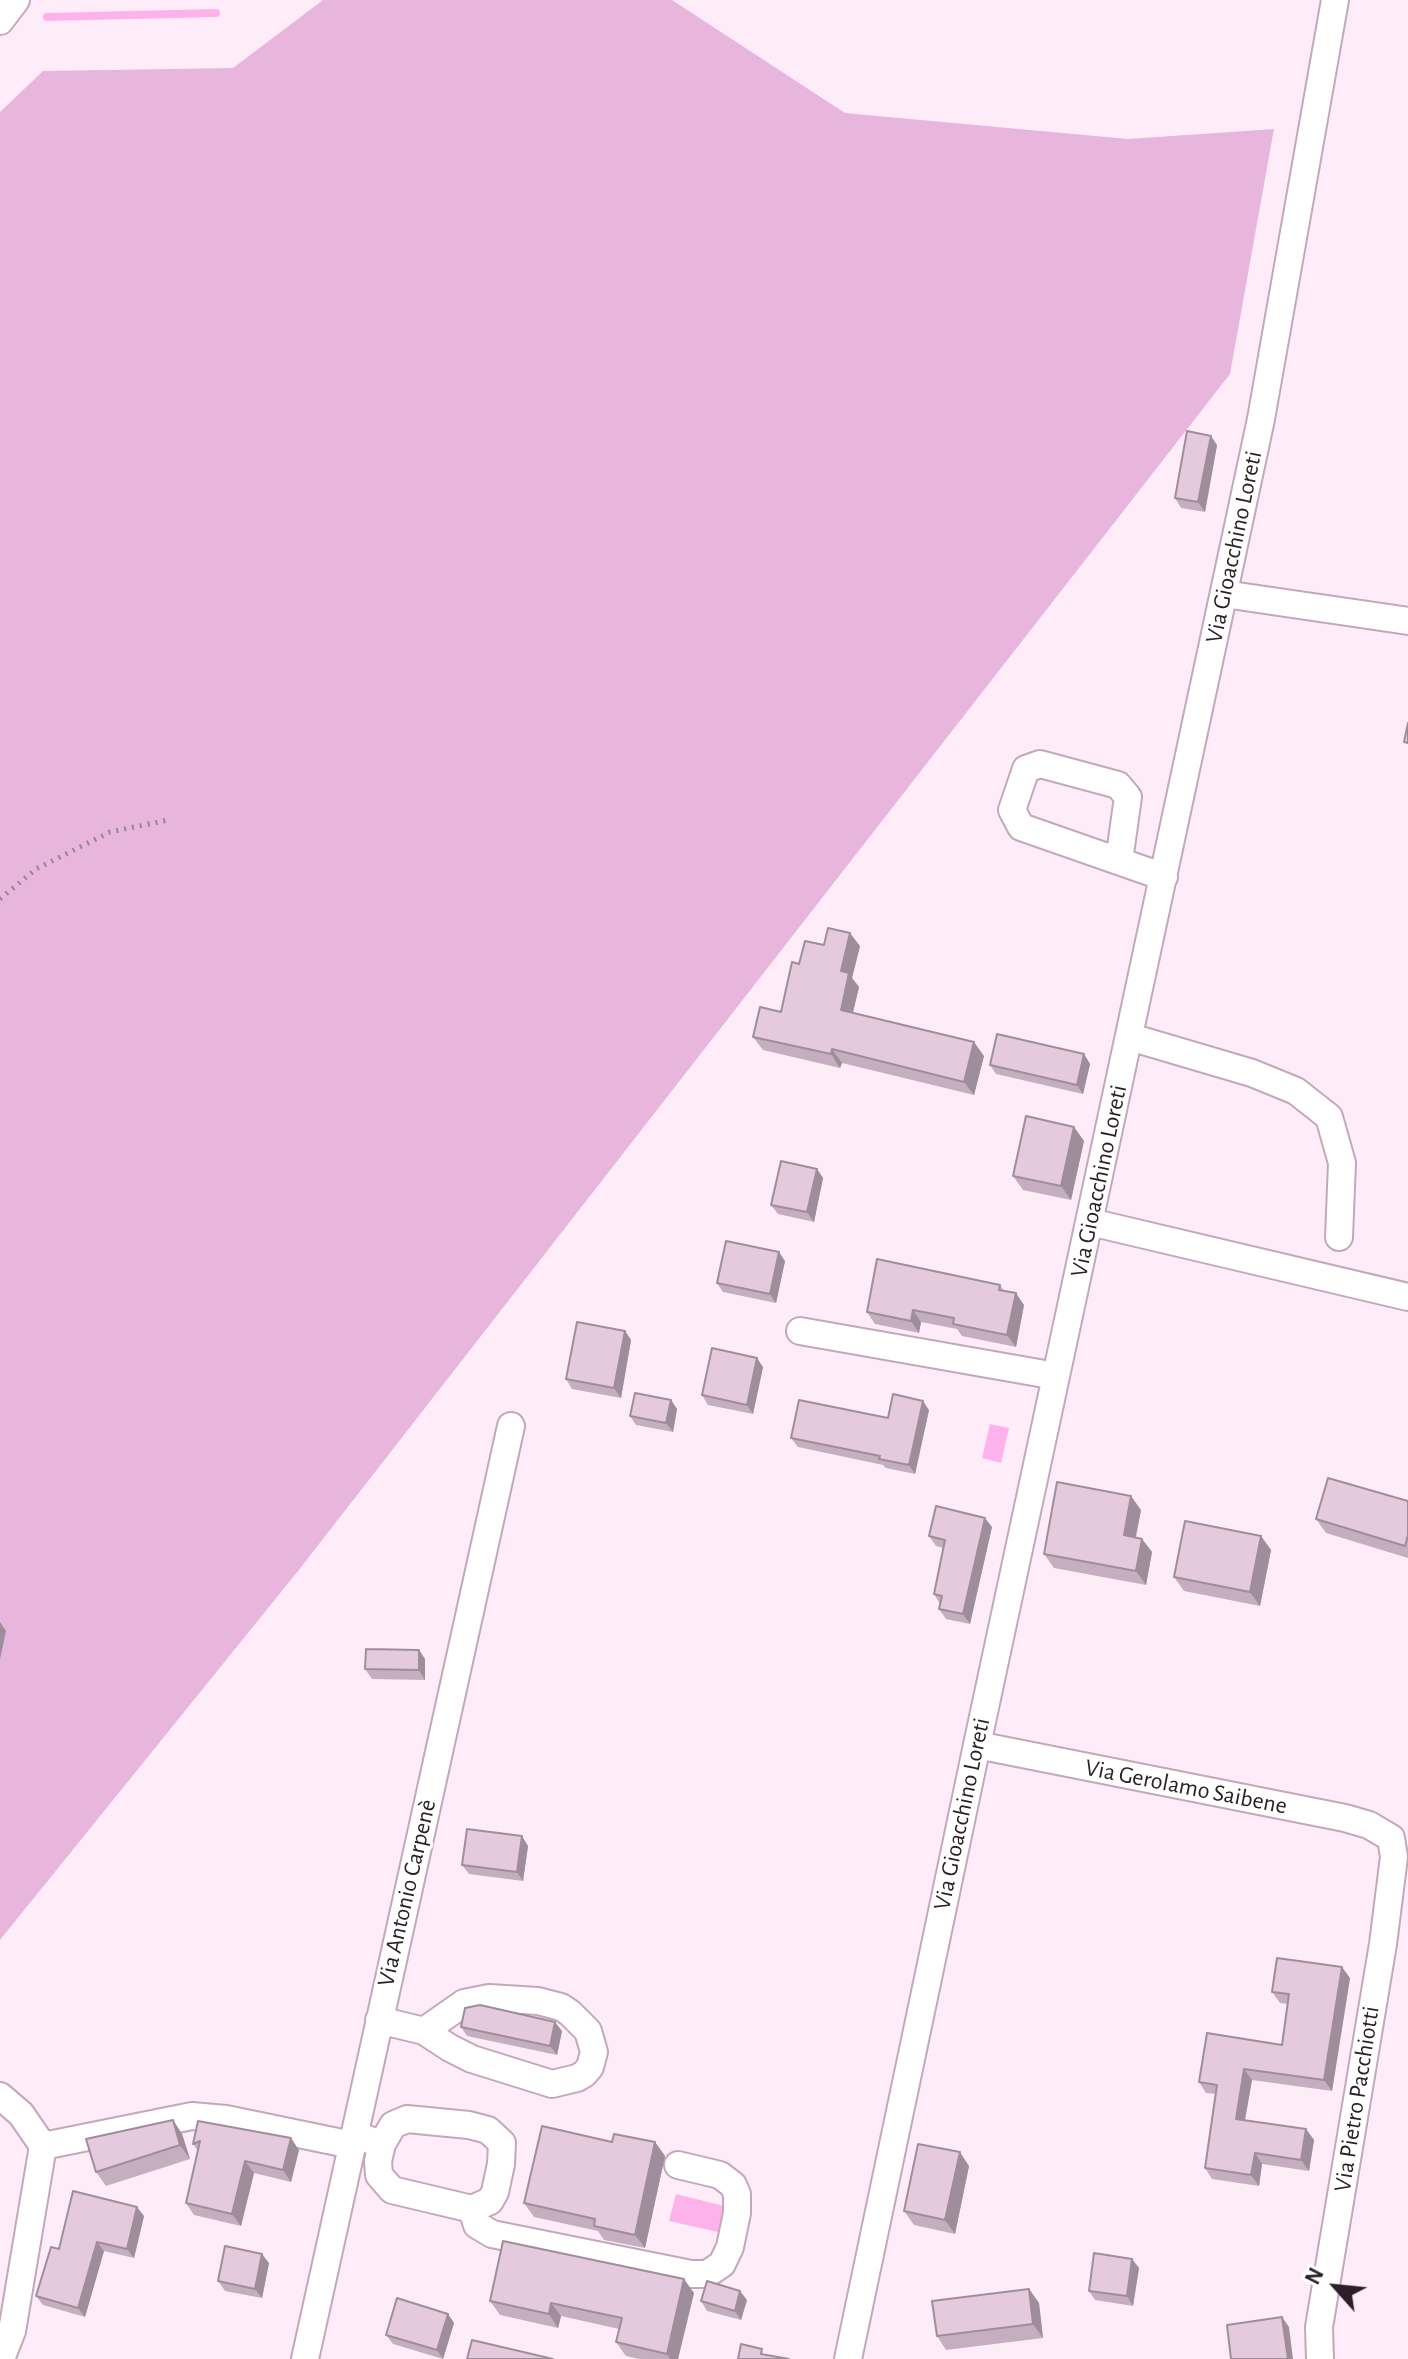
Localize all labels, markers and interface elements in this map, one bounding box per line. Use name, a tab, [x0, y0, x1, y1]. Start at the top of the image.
street label: Via Gioacchino Loreti	[1200, 448, 1268, 646]
street label: Via Gioacchino Loreti	[1065, 1082, 1133, 1280]
street label: Via Gioacchino Loreti	[928, 1715, 996, 1913]
street label: Via Gerolamo Saibene	[1083, 1753, 1289, 1821]
street label: Via Antonio Carpenè	[371, 1797, 443, 1989]
street label: Via Pietro Pacchiotti	[1328, 2004, 1386, 2194]
north arrow	[1296, 2247, 1376, 2327]
text: N	[1301, 2264, 1328, 2288]

